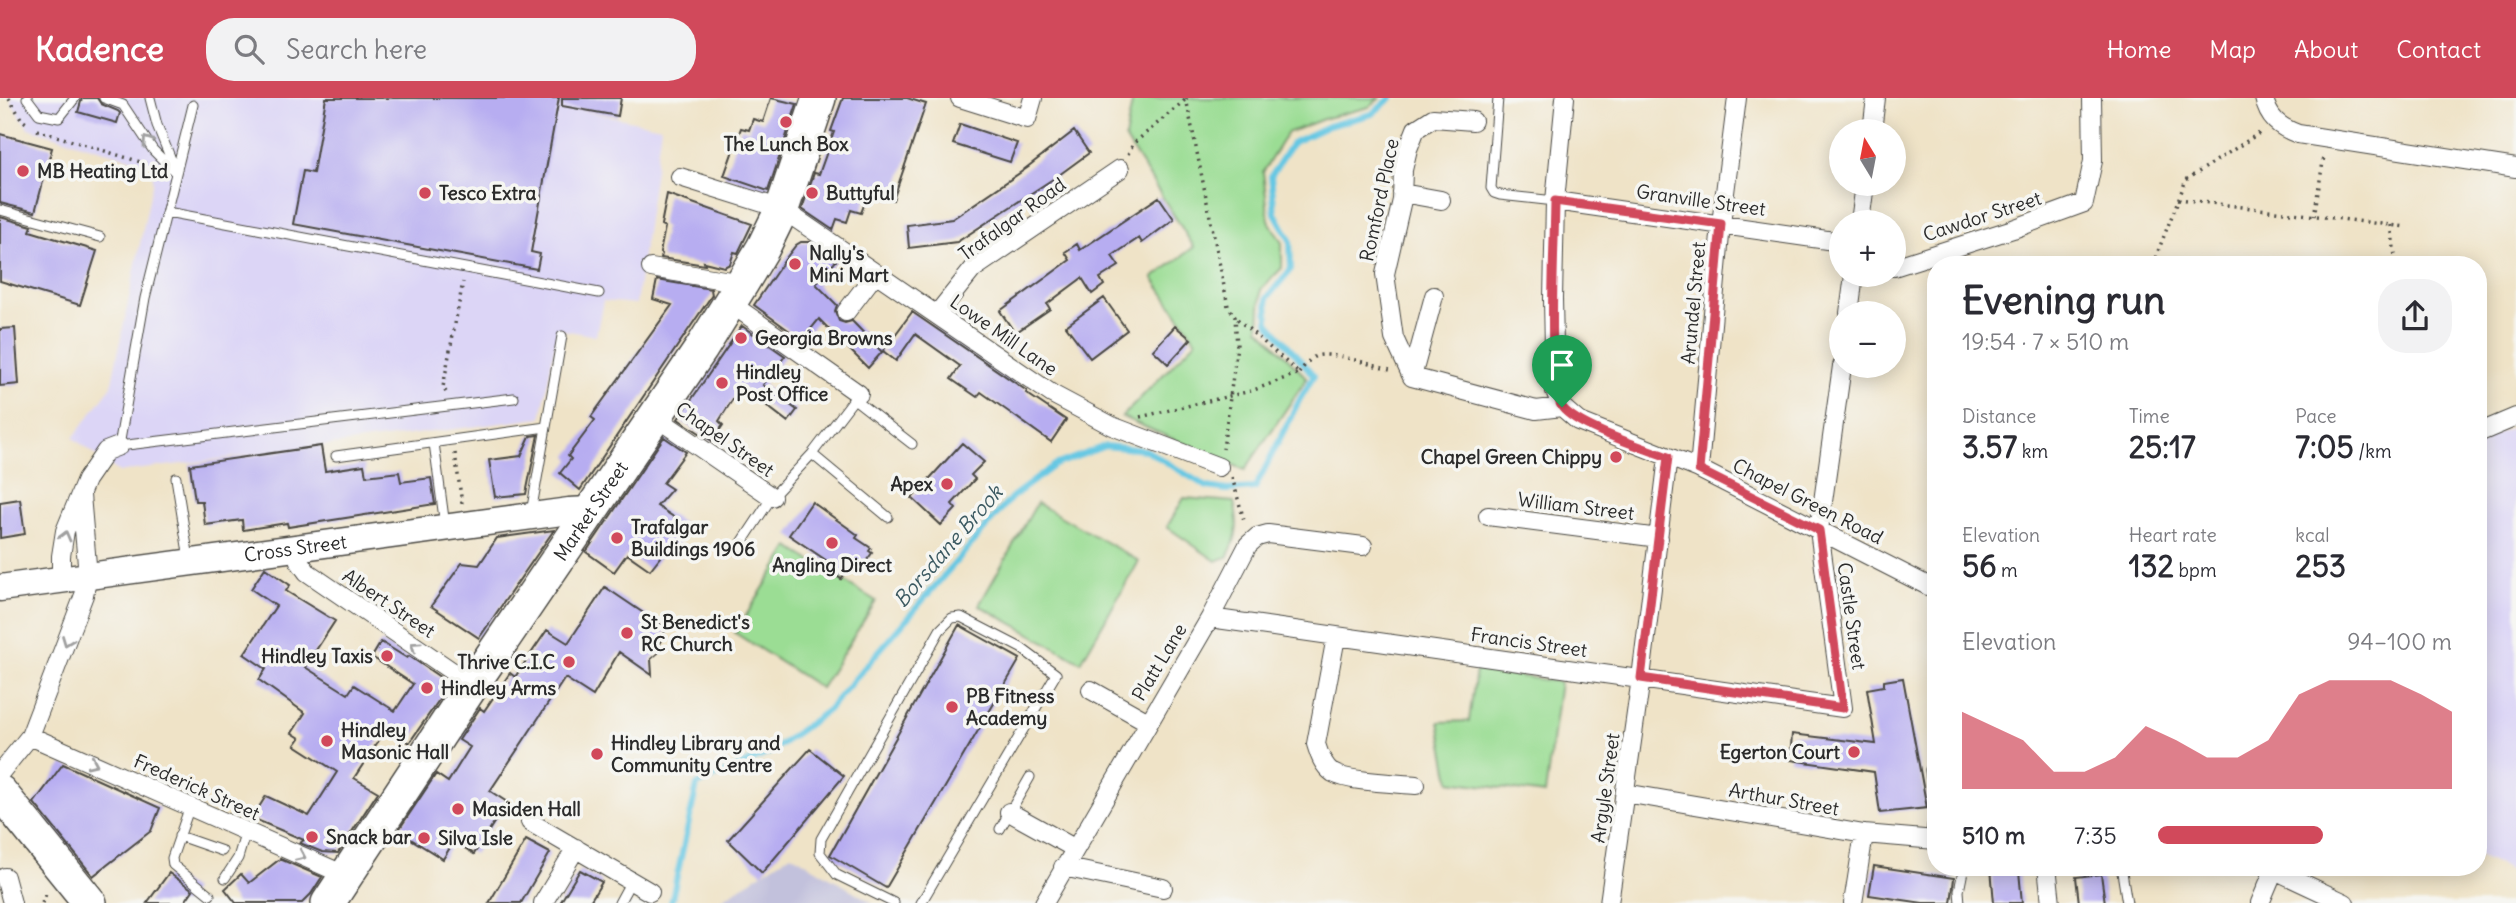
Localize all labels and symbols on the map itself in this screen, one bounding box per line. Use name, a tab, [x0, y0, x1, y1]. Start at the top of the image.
marker: The Lunch Box	[778, 114, 794, 130]
north arrow	[1829, 119, 1906, 196]
place label: The Lunch Box	[723, 132, 849, 156]
one-way arrow	[143, 136, 155, 149]
street label: Romford Place	[1354, 136, 1404, 264]
place label: MB Heating Ltd	[37, 159, 168, 183]
marker: MB Heating Ltd	[15, 163, 31, 179]
street label: Trafalgar Road	[954, 172, 1070, 266]
street label: Granville Street	[1635, 179, 1767, 221]
place label: Tesco Extra	[439, 181, 537, 205]
place label: Buttyful	[826, 181, 895, 205]
marker: Tesco Extra	[417, 185, 433, 201]
marker: Buttyful	[804, 185, 820, 201]
street label: Cawdor Street	[1920, 186, 2044, 246]
place label: Nally's Mini Mart	[809, 241, 889, 287]
street label: Arundel Street	[1676, 241, 1710, 365]
marker: Nally's Mini Mart	[787, 256, 803, 272]
street label: Lowe Mill Lane	[946, 289, 1062, 381]
place label: Georgia Browns	[755, 326, 893, 350]
marker: Georgia Browns	[733, 330, 749, 346]
pin	[1532, 335, 1592, 407]
place label: Hindley Post Office	[736, 360, 828, 406]
marker: Hindley Post Office	[714, 375, 730, 391]
street label: Chapel Street	[671, 396, 779, 482]
place label: Chapel Green Chippy	[1421, 445, 1602, 469]
marker: Chapel Green Chippy	[1608, 449, 1624, 465]
street label: Chapel Green Road	[1729, 453, 1887, 549]
street label: Market Street	[548, 456, 633, 565]
place label: Apex	[890, 472, 934, 496]
marker: Apex	[939, 476, 955, 492]
water label: Borsdane Brook	[888, 478, 1009, 613]
street label: William Street	[1516, 487, 1636, 525]
place label: Trafalgar Buildings 1906	[631, 515, 755, 561]
street label: Cross Street	[243, 529, 348, 567]
one-way arrow	[57, 530, 71, 542]
marker: Trafalgar Buildings 1906	[609, 530, 625, 546]
marker: Angling Direct	[824, 535, 840, 551]
place label: Angling Direct	[772, 553, 892, 577]
street label: Castle Street	[1833, 561, 1871, 671]
street label: Albert Street	[338, 563, 440, 643]
place label: St Benedict's RC Church	[641, 610, 750, 656]
street label: Platt Lane	[1127, 619, 1191, 705]
street label: Francis Street	[1469, 622, 1589, 662]
marker: St Benedict's RC Church	[619, 625, 635, 641]
one-way arrow	[61, 634, 75, 646]
one-way arrow	[410, 642, 423, 654]
place label: Hindley Taxis	[261, 644, 373, 668]
marker: Hindley Taxis	[379, 648, 395, 664]
place label: Thrive C.I.C	[457, 650, 555, 674]
marker: Thrive C.I.C	[561, 654, 577, 670]
place label: Hindley Arms	[441, 676, 556, 700]
marker: Hindley Arms	[419, 680, 435, 696]
place label: PB Fitness Academy	[966, 684, 1055, 730]
marker: PB Fitness Academy	[944, 699, 960, 715]
place label: Hindley Masonic Hall	[341, 718, 449, 764]
place label: Hindley Library and Community Centre	[611, 731, 780, 777]
street label: Argyle Street	[1585, 731, 1625, 845]
marker: Hindley Masonic Hall	[319, 733, 335, 749]
place label: Egerton Court	[1720, 740, 1841, 764]
marker: Egerton Court	[1846, 744, 1862, 760]
marker: Hindley Library and Community Centre	[589, 746, 605, 762]
street label: Frederick Street	[130, 749, 264, 825]
one-way arrow	[85, 755, 98, 769]
street label: Arthur Street	[1727, 778, 1841, 820]
place label: Masiden Hall	[472, 797, 581, 821]
marker: Masiden Hall	[450, 801, 466, 817]
place label: Snack bar	[326, 825, 412, 849]
place label: Silva Isle	[438, 826, 513, 850]
marker: Snack bar	[304, 829, 320, 845]
marker: Silva Isle	[416, 830, 432, 846]
one-way arrow	[293, 848, 306, 862]

